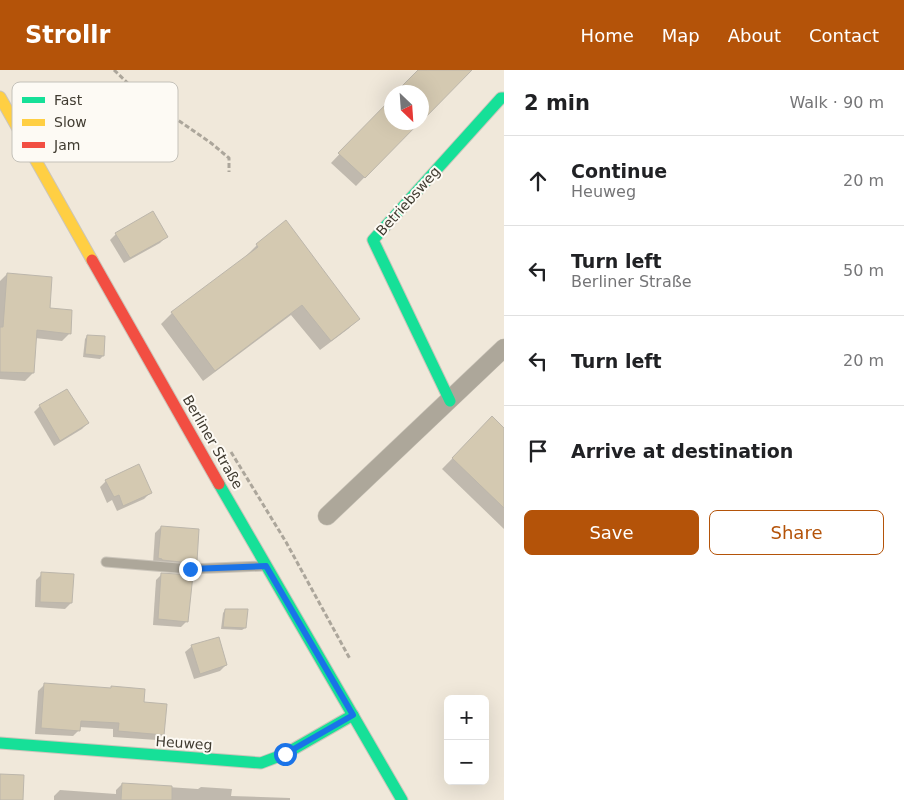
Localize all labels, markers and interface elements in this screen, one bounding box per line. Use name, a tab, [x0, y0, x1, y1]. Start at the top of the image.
text: Strollr	[25, 21, 110, 49]
text: Home	[581, 25, 634, 46]
text: Map	[662, 25, 700, 46]
text: About	[728, 25, 781, 46]
text: Contact	[809, 25, 879, 46]
legend	[12, 82, 178, 162]
north arrow	[384, 85, 429, 130]
text: 2 min	[524, 91, 590, 115]
text: Fast	[54, 92, 83, 108]
text: Walk · 90 m	[789, 93, 884, 112]
text: Slow	[54, 114, 87, 130]
text: Jam	[53, 137, 80, 153]
text: Continue	[571, 160, 667, 182]
street label: Betriebsweg	[373, 163, 443, 239]
icon: ahead	[524, 167, 552, 195]
text: 20 m	[843, 171, 884, 190]
text: Heuweg	[571, 182, 636, 201]
text: Turn left	[571, 250, 662, 272]
icon: left	[524, 257, 552, 285]
text: 50 m	[843, 261, 884, 280]
text: Berliner Straße	[571, 272, 692, 291]
icon: left	[524, 347, 552, 375]
text: Turn left	[571, 350, 662, 372]
text: 20 m	[843, 351, 884, 370]
street label: Berliner Straße	[180, 392, 246, 492]
icon: arrive	[524, 437, 552, 465]
text: Arrive at destination	[571, 440, 793, 462]
button: Save	[524, 510, 699, 555]
button: Share	[709, 510, 884, 555]
route end	[179, 558, 202, 581]
map controls	[444, 695, 489, 785]
button: +	[444, 695, 489, 740]
street label: Heuweg	[155, 733, 213, 753]
button: −	[444, 740, 489, 785]
route start	[274, 743, 297, 766]

